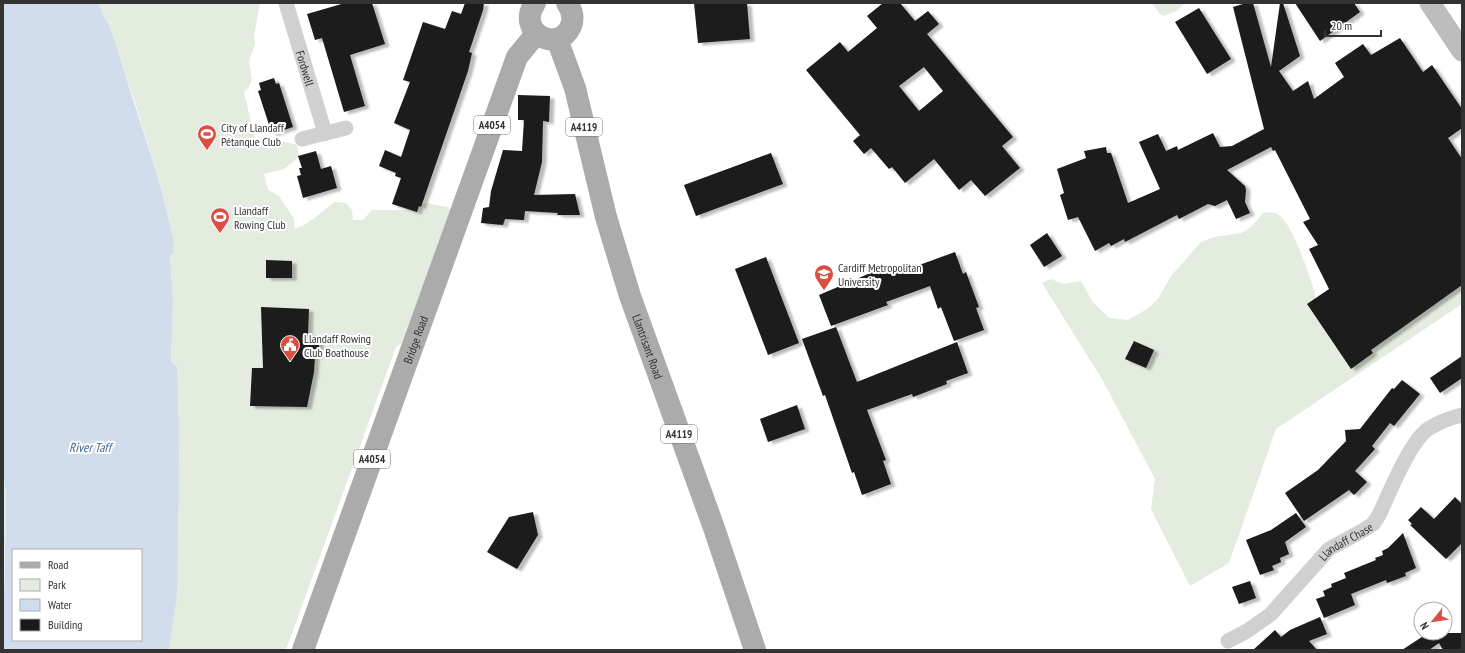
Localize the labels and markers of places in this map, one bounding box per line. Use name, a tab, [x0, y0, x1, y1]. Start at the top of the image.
place label: City of Llandaff Pétanque Club	[221, 120, 285, 149]
sports icon: City of Llandaff Pétanque Club	[196, 123, 218, 151]
place label: Llandaff Rowing Club	[234, 203, 286, 232]
sports icon: Llandaff Rowing Club	[209, 206, 231, 234]
place label: Cardiff Metropolitan University	[838, 260, 922, 289]
school or university icon: Cardiff Metropolitan University	[813, 263, 835, 291]
place label: Llandaff Rowing Club Boathouse	[304, 331, 371, 360]
public building icon: Llandaff Rowing Club Boathouse	[279, 334, 301, 362]

